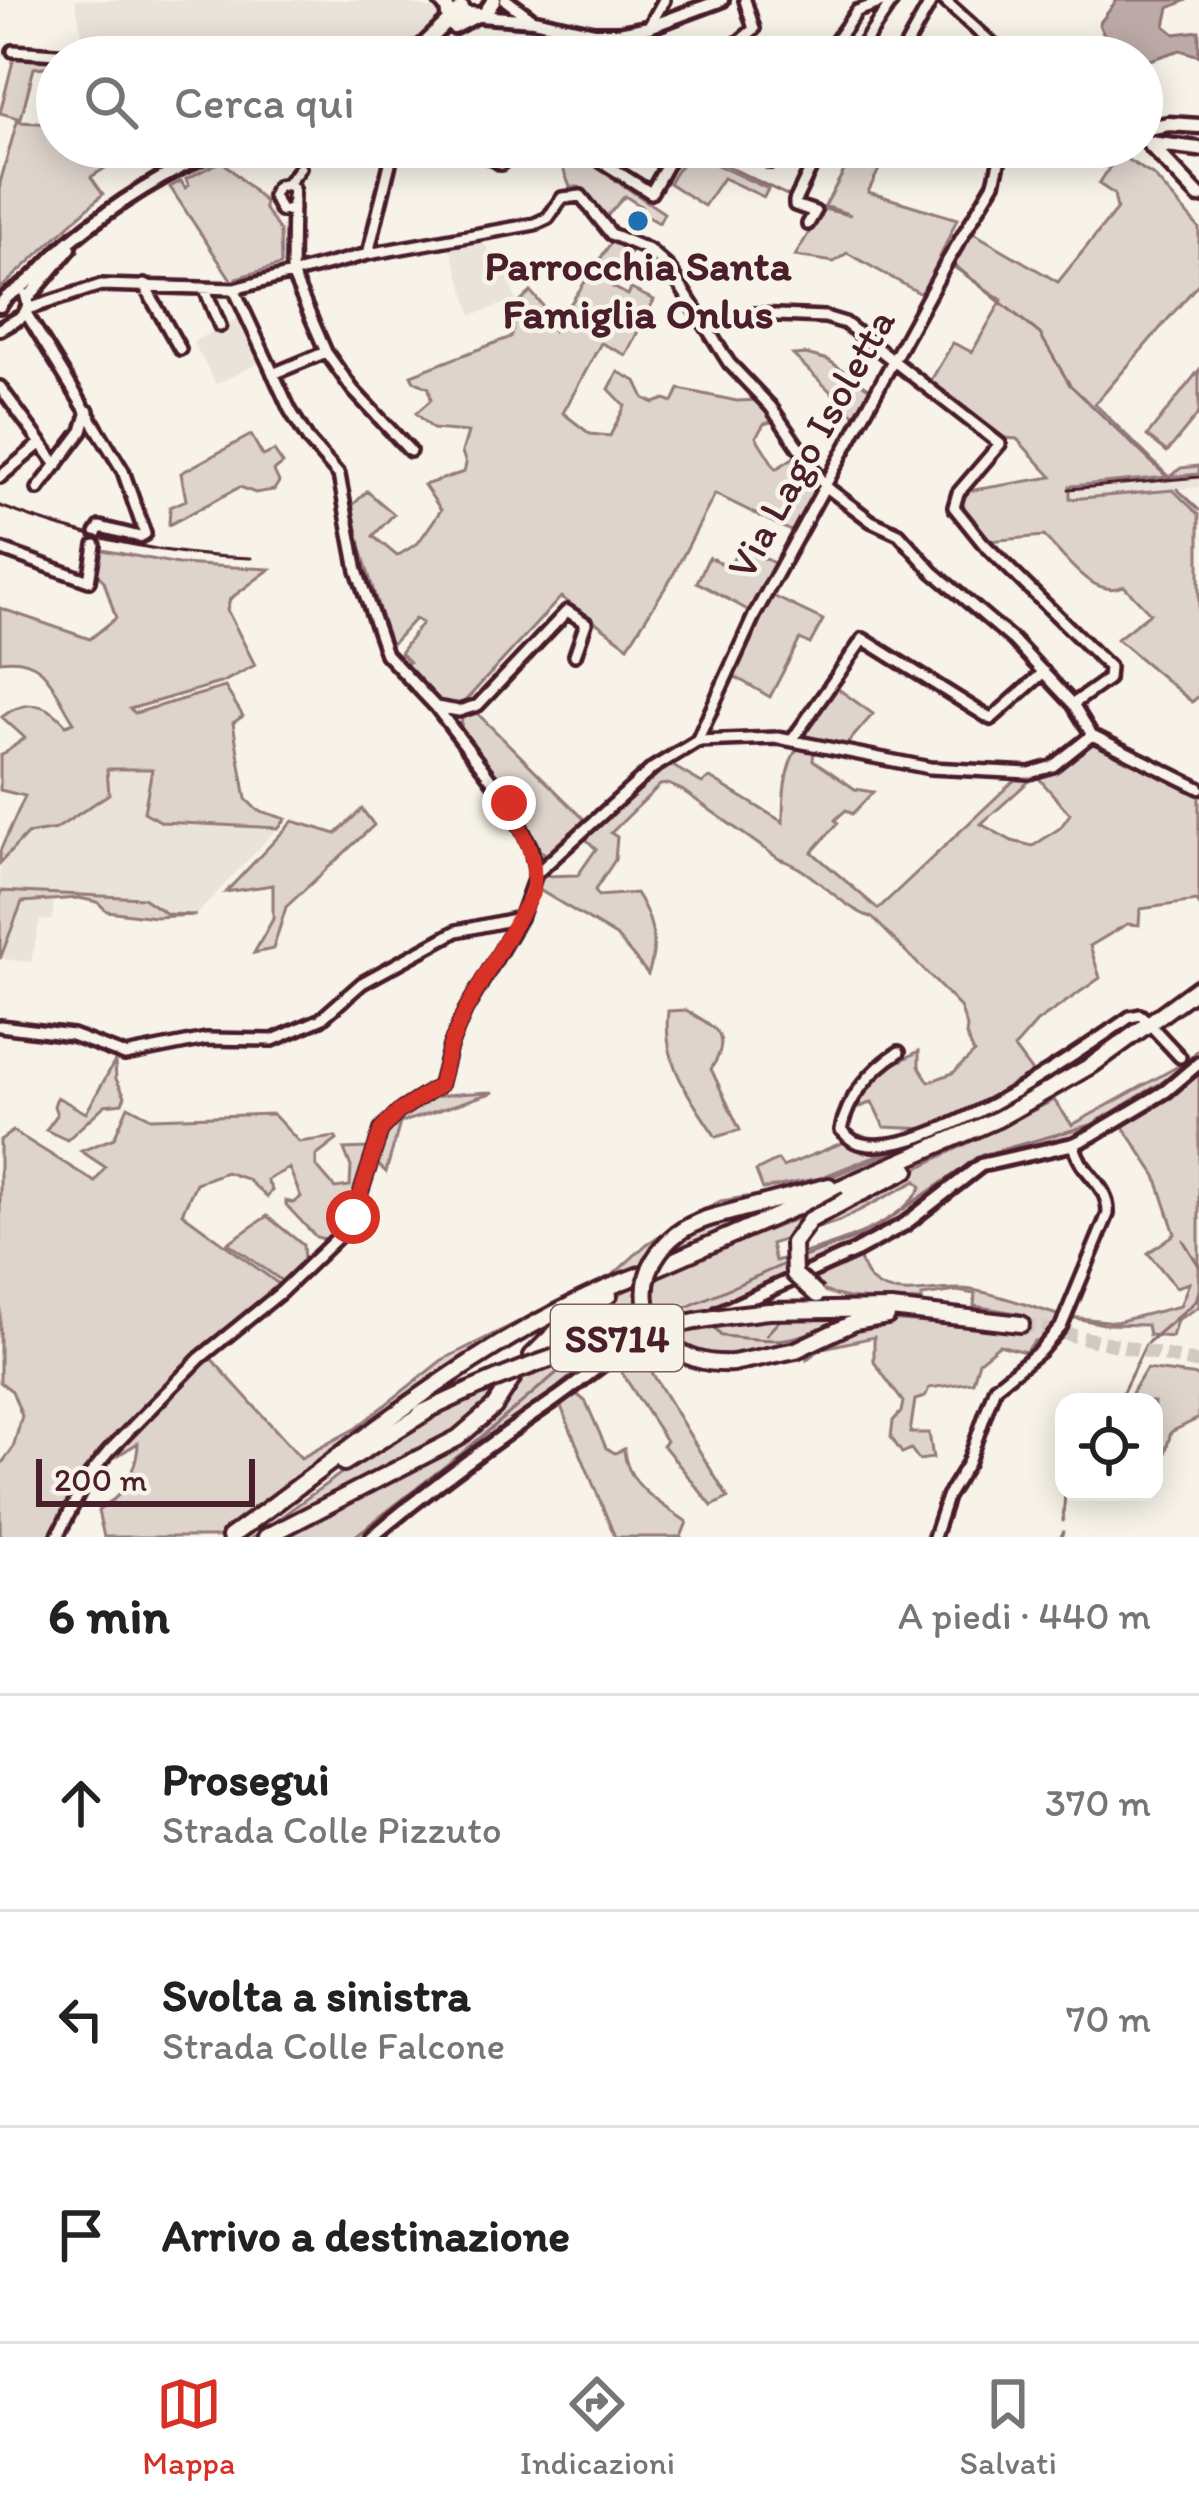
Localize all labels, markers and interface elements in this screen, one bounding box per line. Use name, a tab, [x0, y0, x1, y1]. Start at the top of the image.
search box	[36, 36, 1163, 168]
icon: search	[78, 69, 144, 135]
text: Cerca qui	[174, 75, 355, 129]
marker: Parrocchia Santa Famiglia Onlus	[625, 208, 651, 234]
place label: Parrocchia Santa Famiglia Onlus	[485, 240, 792, 339]
street label: Via Lago Isoletta	[715, 299, 906, 587]
route end	[482, 776, 536, 830]
route start	[326, 1190, 380, 1244]
road number: SS714	[551, 1305, 683, 1371]
map controls	[1055, 1393, 1163, 1501]
button: locate	[1055, 1393, 1163, 1501]
scale bar	[36, 1453, 255, 1506]
text: 200 m	[54, 1460, 147, 1499]
text: 6 min	[48, 1585, 170, 1646]
text: A piedi · 440 m	[898, 1592, 1151, 1639]
text: Prosegui	[162, 1752, 330, 1806]
icon: ahead	[48, 1770, 114, 1836]
text: 370 m	[1045, 1779, 1151, 1826]
text: Strada Colle Pizzuto	[162, 1806, 502, 1853]
text: Svolta a sinistra	[162, 1968, 471, 2022]
icon: left	[48, 1986, 114, 2052]
text: 70 m	[1066, 1995, 1151, 2042]
text: Strada Colle Falcone	[162, 2022, 505, 2069]
icon: arrive	[48, 2202, 114, 2268]
text: Arrivo a destinazione	[162, 2208, 570, 2262]
tab: Mappa	[142, 2371, 235, 2482]
tab: Indicazioni	[520, 2371, 675, 2482]
tab: Salvati	[959, 2371, 1057, 2482]

